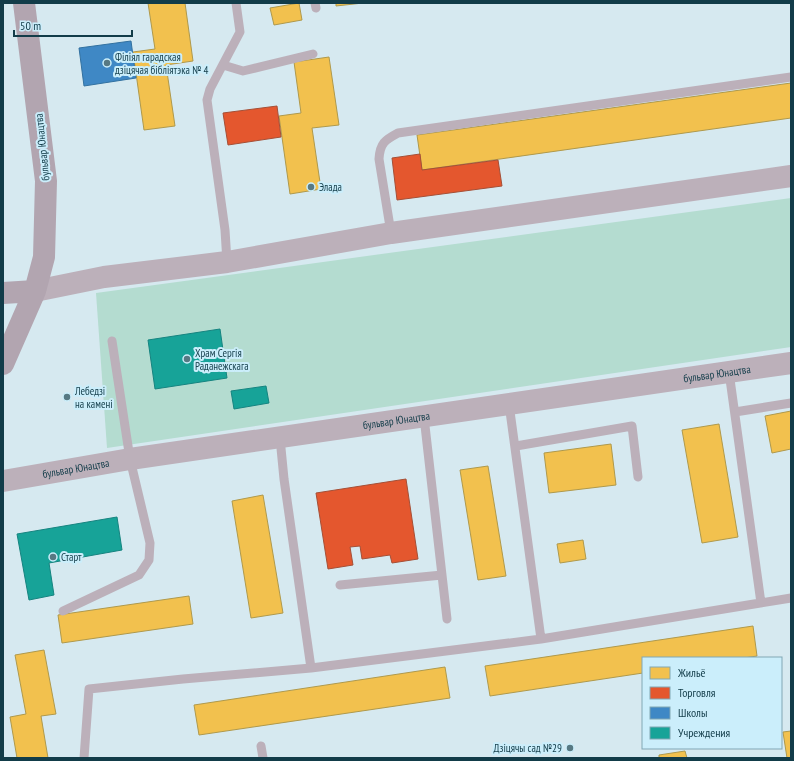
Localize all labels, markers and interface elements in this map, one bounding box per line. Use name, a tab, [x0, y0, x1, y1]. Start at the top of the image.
scale bar	[14, 12, 132, 38]
text: 50 m	[20, 18, 41, 33]
place label: Філіял гарадская дзіцячая бібліятэка № 4	[115, 50, 209, 77]
marker: Філіял гарадская дзіцячая бібліятэка № 4	[102, 58, 112, 68]
street label: бульвар Юнацтва	[32, 113, 52, 181]
place label: Элада	[319, 180, 342, 194]
marker: Элада	[306, 182, 316, 192]
place label: Храм Сергія Раданежскага	[195, 346, 249, 373]
marker: Храм Сергія Раданежскага	[182, 354, 192, 364]
street label: бульвар Юнацтва	[682, 362, 751, 386]
place label: Лебедзі на камені	[74, 384, 113, 411]
marker: Лебедзі на камені	[62, 392, 72, 402]
street label: бульвар Юнацтва	[362, 409, 431, 432]
street label: бульвар Юнацтва	[41, 456, 110, 481]
place label: Старт	[61, 550, 82, 564]
marker: Старт	[48, 552, 58, 562]
legend	[642, 657, 782, 749]
text: Жильё	[677, 665, 705, 680]
text: Торговля	[678, 685, 716, 700]
text: Школы	[678, 705, 707, 720]
text: Учреждения	[678, 725, 731, 740]
place label: Дзіцячы сад №29	[494, 741, 562, 755]
marker: Дзіцячы сад №29	[565, 743, 575, 753]

